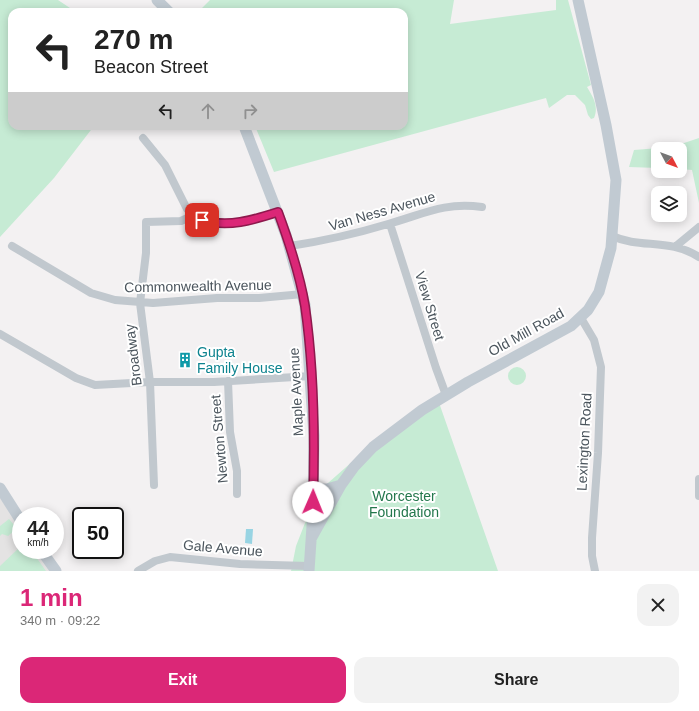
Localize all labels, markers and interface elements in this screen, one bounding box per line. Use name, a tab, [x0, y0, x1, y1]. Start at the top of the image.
icon: left	[28, 24, 80, 76]
text: 270 m	[94, 24, 173, 55]
text: Beacon Street	[94, 57, 208, 77]
icon: left	[155, 100, 177, 122]
icon: ahead	[197, 100, 219, 122]
icon: right	[239, 100, 261, 122]
north arrow	[651, 142, 687, 178]
map controls	[651, 142, 687, 222]
button: layers	[651, 186, 687, 222]
street label: Van Ness Avenue	[327, 188, 437, 234]
pin	[185, 203, 219, 237]
icon: arrive	[191, 209, 213, 231]
street label: View Street	[412, 270, 448, 343]
street label: Commonwealth Avenue	[124, 277, 272, 295]
street label: Old Mill Road	[485, 305, 567, 359]
street label: Broadway	[121, 323, 145, 387]
place label: Gupta Family House	[197, 344, 283, 376]
street label: Maple Avenue	[286, 347, 306, 437]
building icon: Gupta Family House	[176, 351, 194, 369]
street label: Lexington Road	[573, 393, 595, 491]
street label: Newton Street	[207, 394, 231, 484]
position arrow	[292, 481, 334, 523]
park label: Worcester Foundation	[369, 488, 439, 520]
speed limit sign: 50	[72, 507, 124, 559]
text: 44	[27, 517, 49, 539]
text: km/h	[27, 537, 49, 548]
street label: Gale Avenue	[182, 537, 264, 559]
text: 1 min	[20, 584, 83, 611]
button: close	[637, 584, 679, 626]
text: 340 m · 09:22	[20, 613, 100, 628]
button: Exit	[20, 657, 346, 703]
button: Share	[354, 657, 679, 703]

